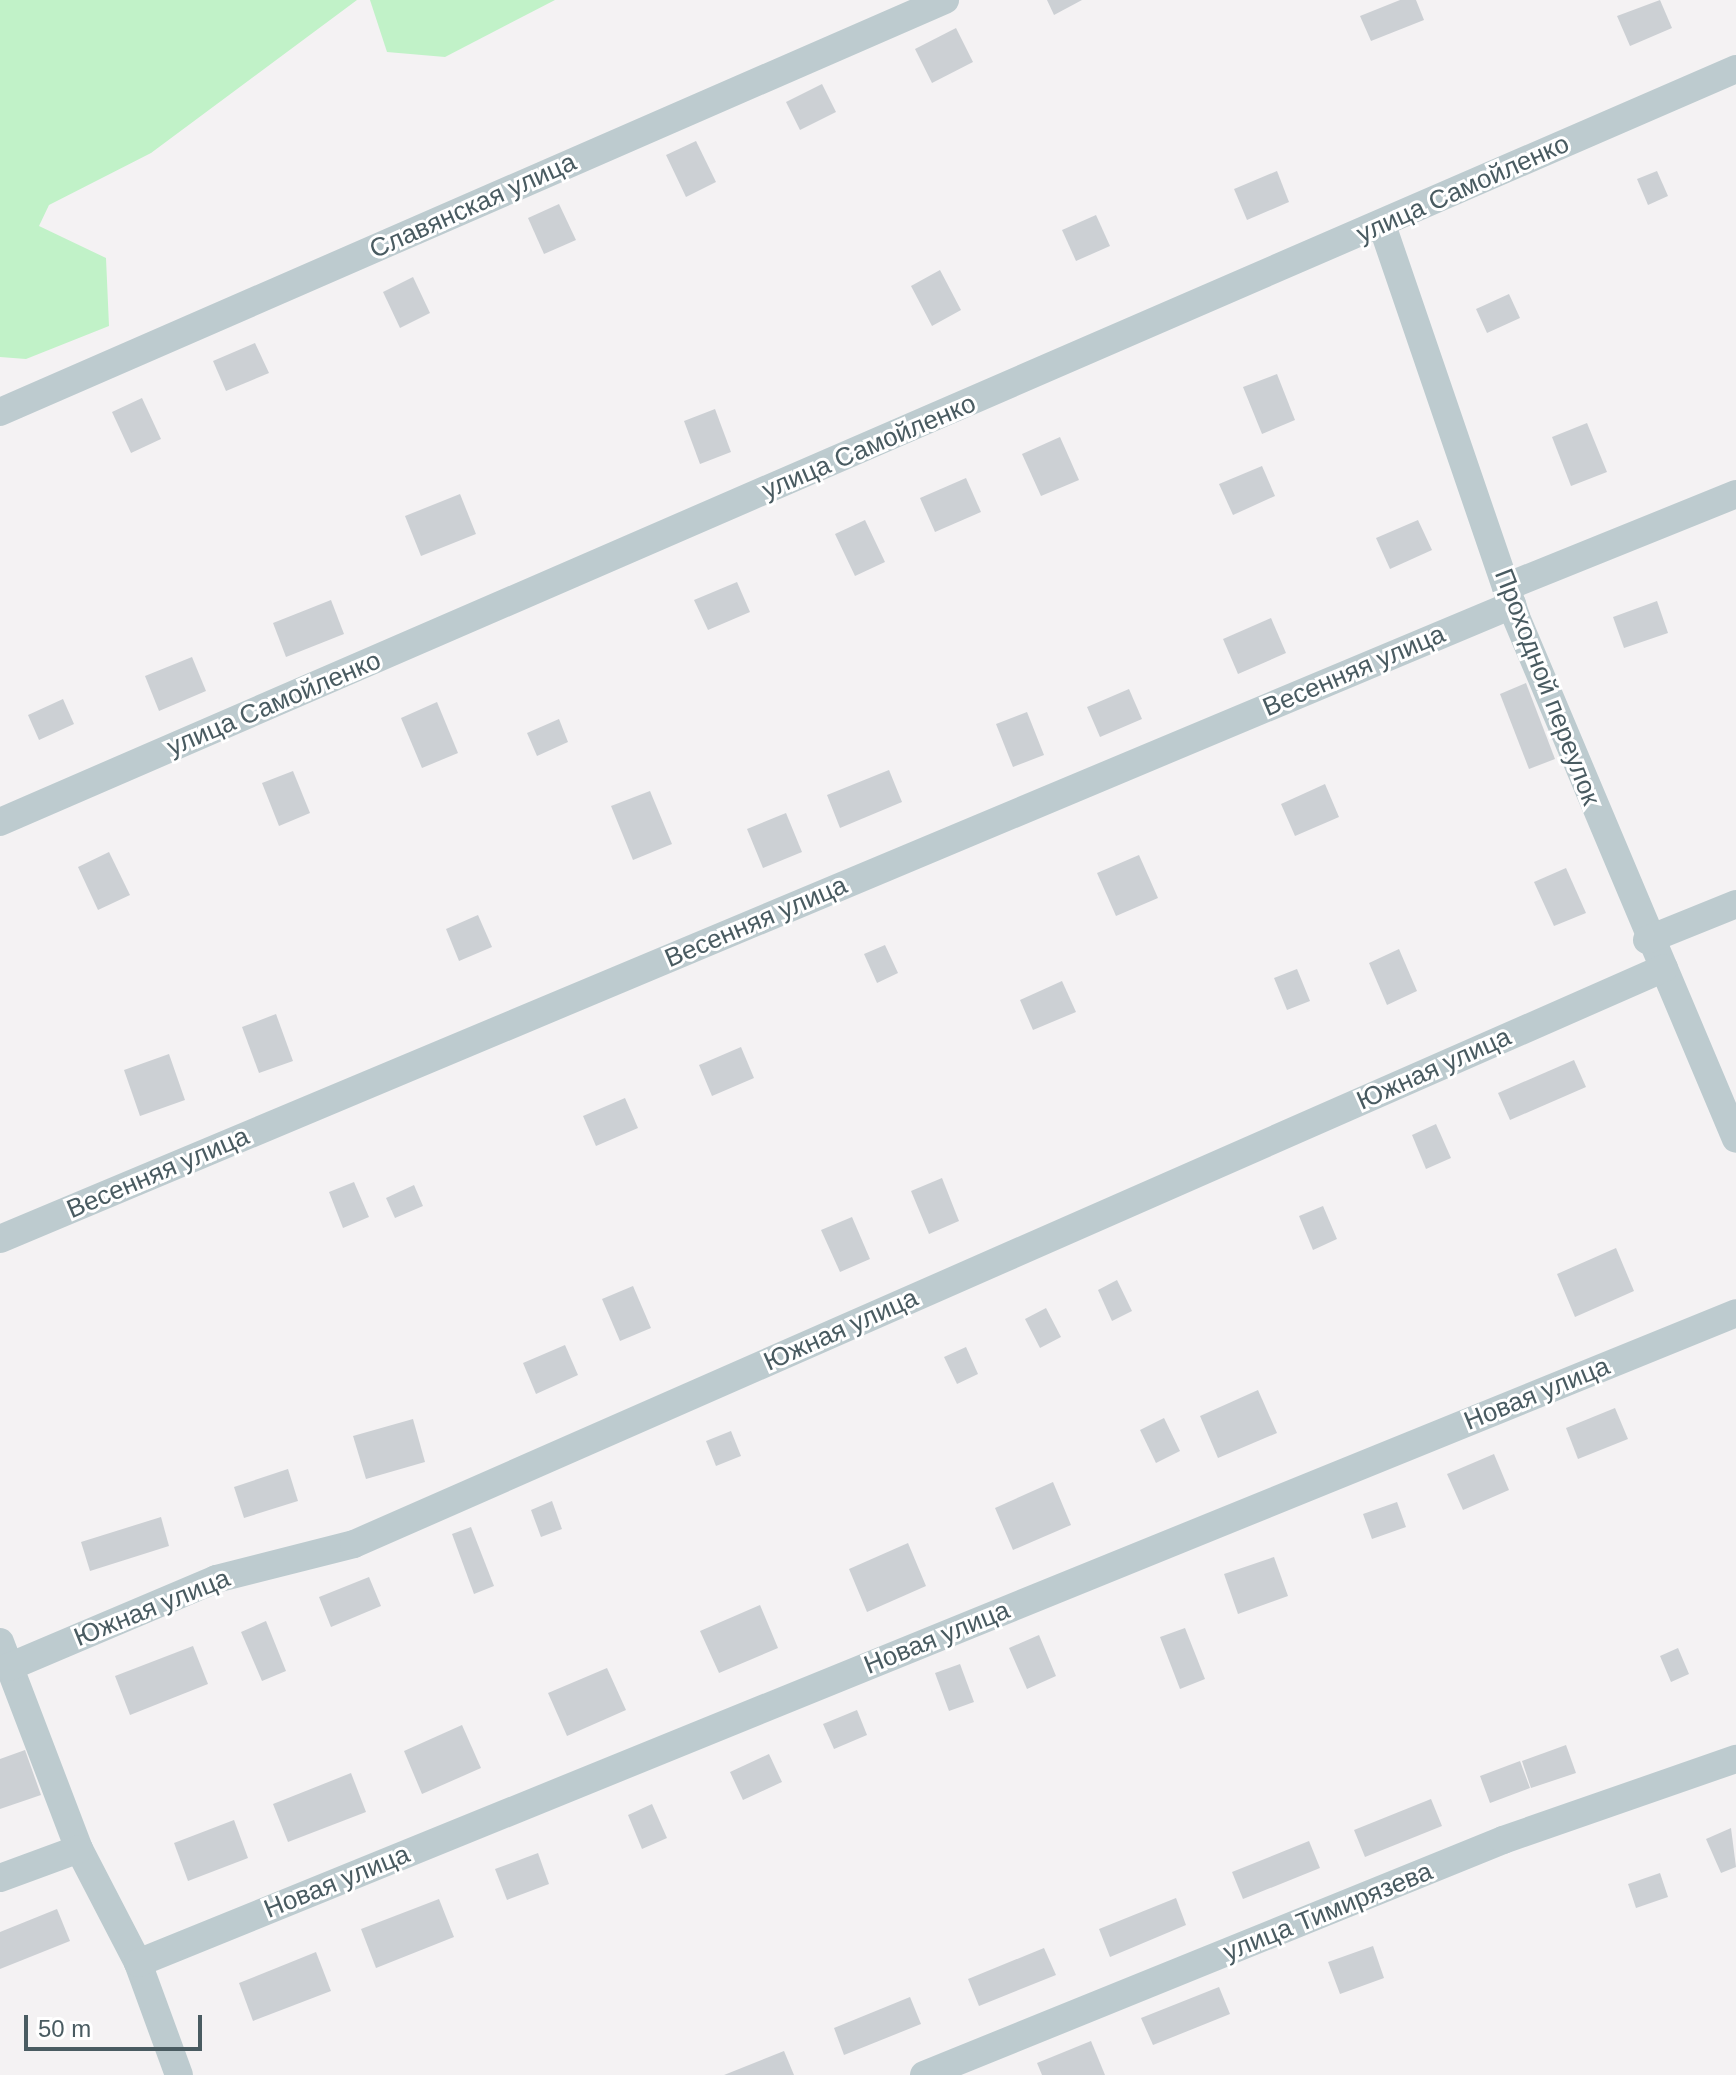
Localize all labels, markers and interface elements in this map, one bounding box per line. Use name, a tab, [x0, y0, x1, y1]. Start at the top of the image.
street label: улица Самойленко	[1352, 128, 1574, 250]
street label: Славянская улица	[365, 146, 581, 266]
street label: улица Самойленко	[757, 388, 981, 506]
street label: Проходной переулок	[1488, 564, 1606, 810]
street label: Весенняя улица	[1258, 619, 1450, 723]
street label: улица Самойленко	[162, 645, 386, 763]
street label: Весенняя улица	[660, 870, 852, 974]
street label: Южная улица	[1352, 1021, 1516, 1117]
street label: Весенняя улица	[62, 1121, 254, 1225]
street label: Южная улица	[759, 1282, 923, 1378]
street label: Новая улица	[1460, 1351, 1614, 1437]
street label: Южная улица	[70, 1563, 234, 1653]
street label: Новая улица	[860, 1595, 1014, 1681]
street label: Новая улица	[260, 1839, 414, 1925]
street label: улица Тимирязева	[1219, 1856, 1437, 1968]
scale bar	[28, 1999, 206, 2049]
text: 50 m	[38, 2015, 91, 2042]

